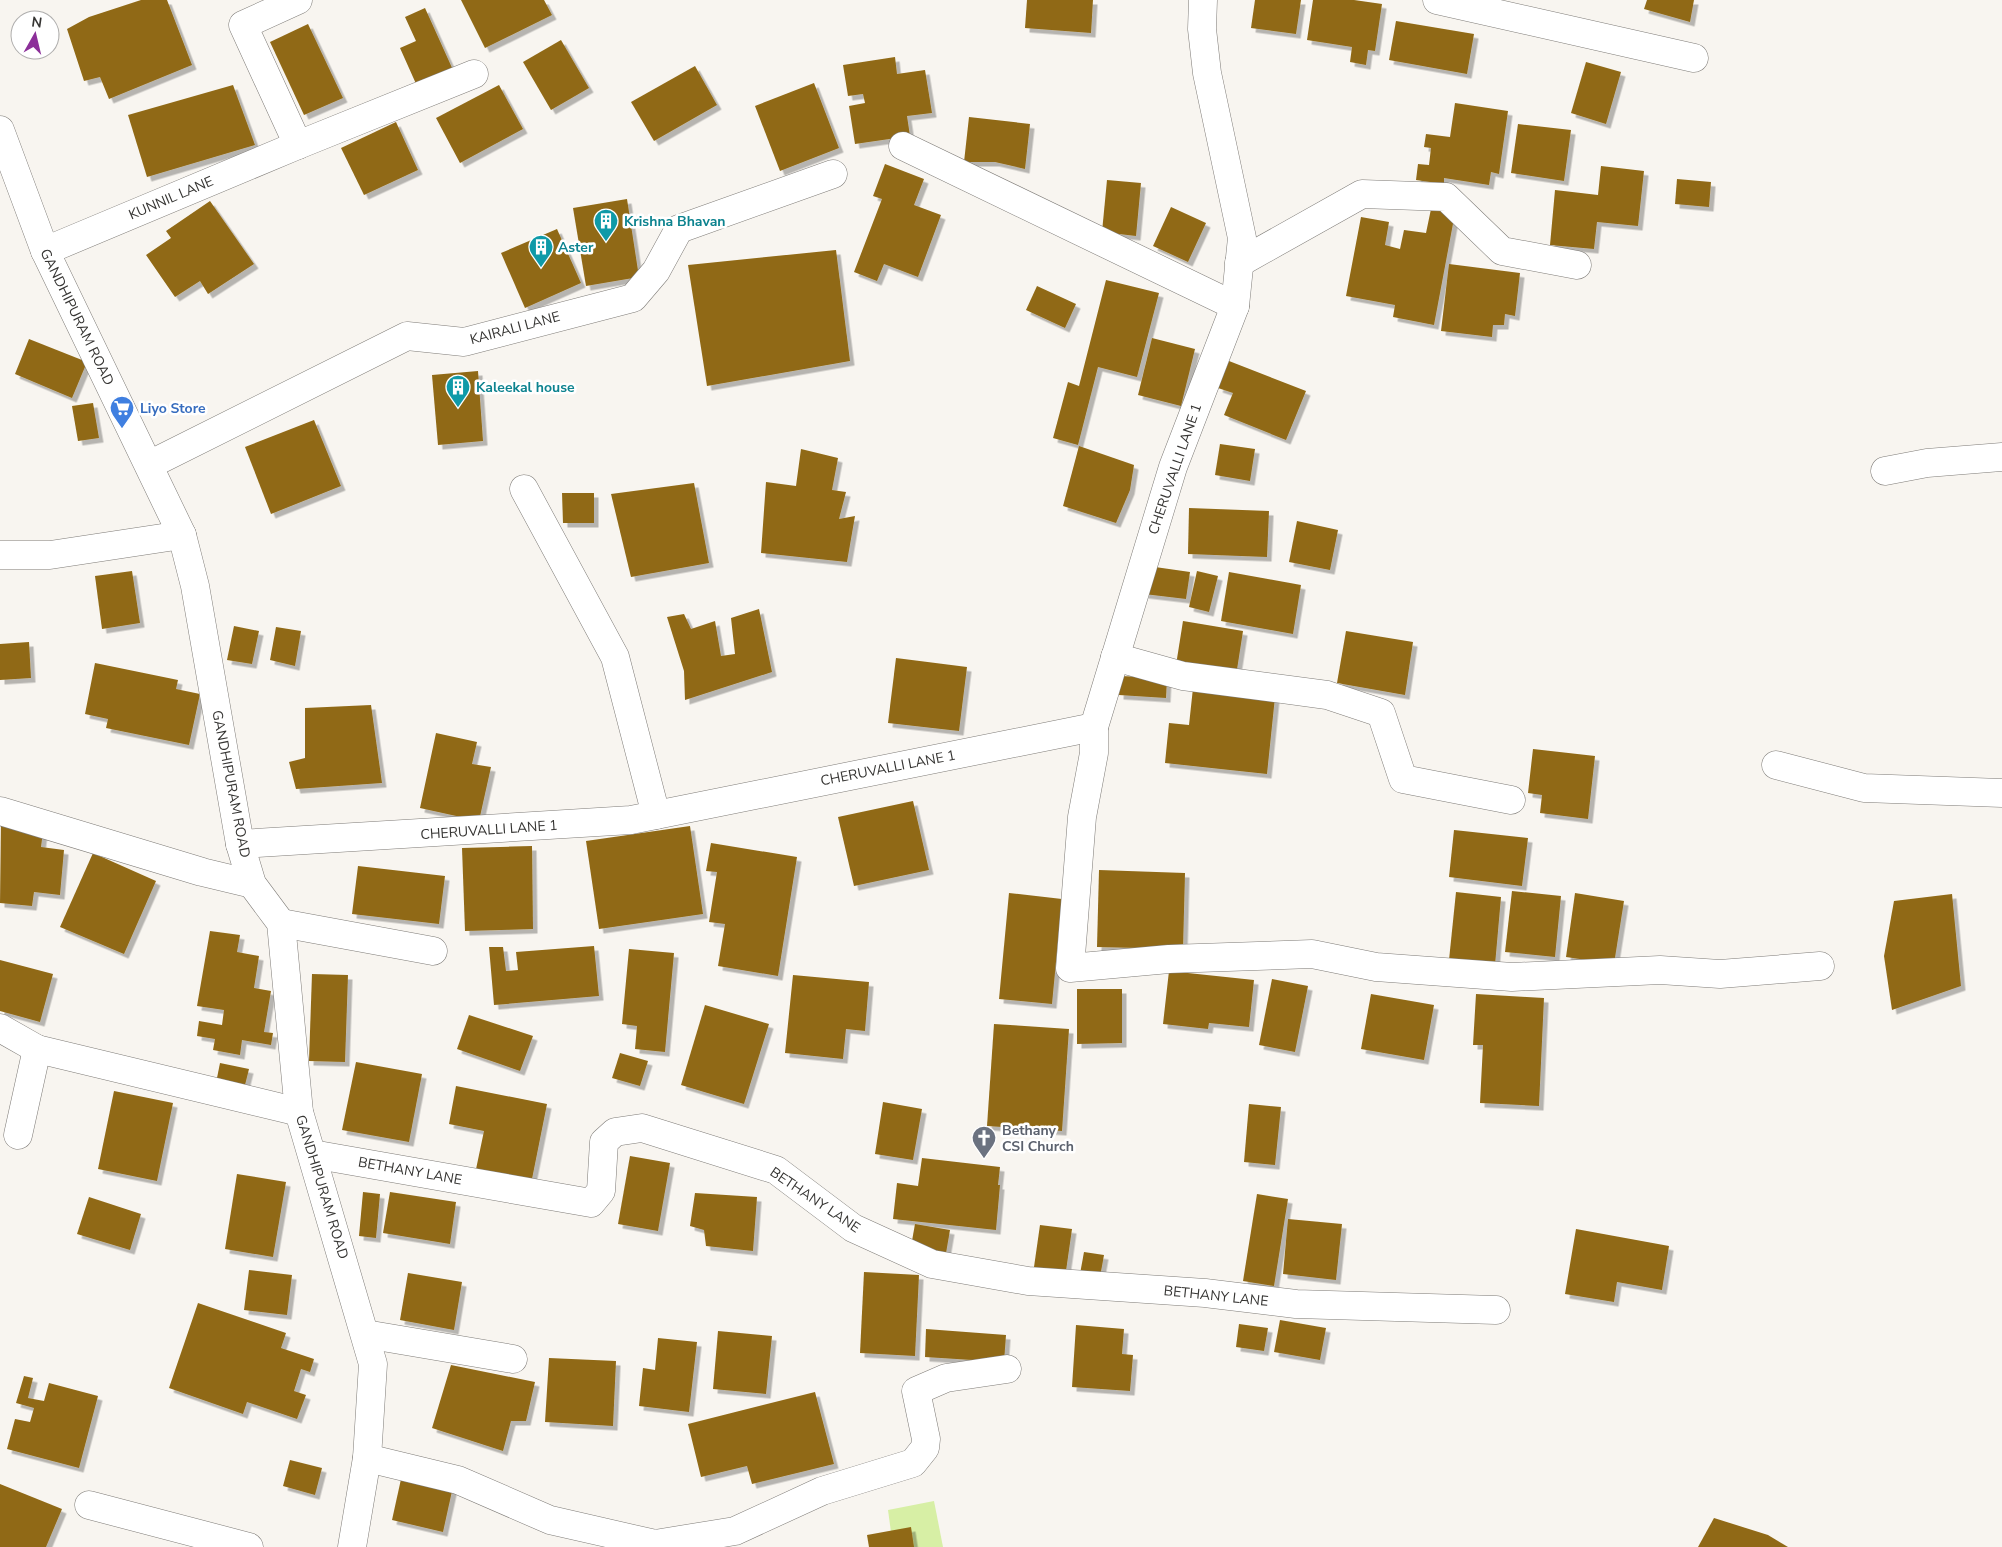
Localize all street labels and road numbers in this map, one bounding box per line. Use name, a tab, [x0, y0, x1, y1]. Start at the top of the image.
street label: KUNNIL LANE	[126, 172, 216, 224]
street label: GANDHIPURAM ROAD	[36, 245, 118, 389]
street label: KAIRALI LANE	[468, 307, 562, 349]
street label: CHERUVALLI LANE 1	[1144, 401, 1206, 537]
street label: GANDHIPURAM ROAD	[207, 709, 255, 859]
street label: CHERUVALLI LANE 1	[819, 746, 957, 790]
street label: CHERUVALLI LANE 1	[420, 816, 558, 844]
street label: GANDHIPURAM ROAD	[291, 1113, 353, 1261]
street label: BETHANY LANE	[357, 1153, 463, 1189]
street label: BETHANY LANE	[766, 1163, 864, 1237]
street label: BETHANY LANE	[1163, 1281, 1269, 1311]

